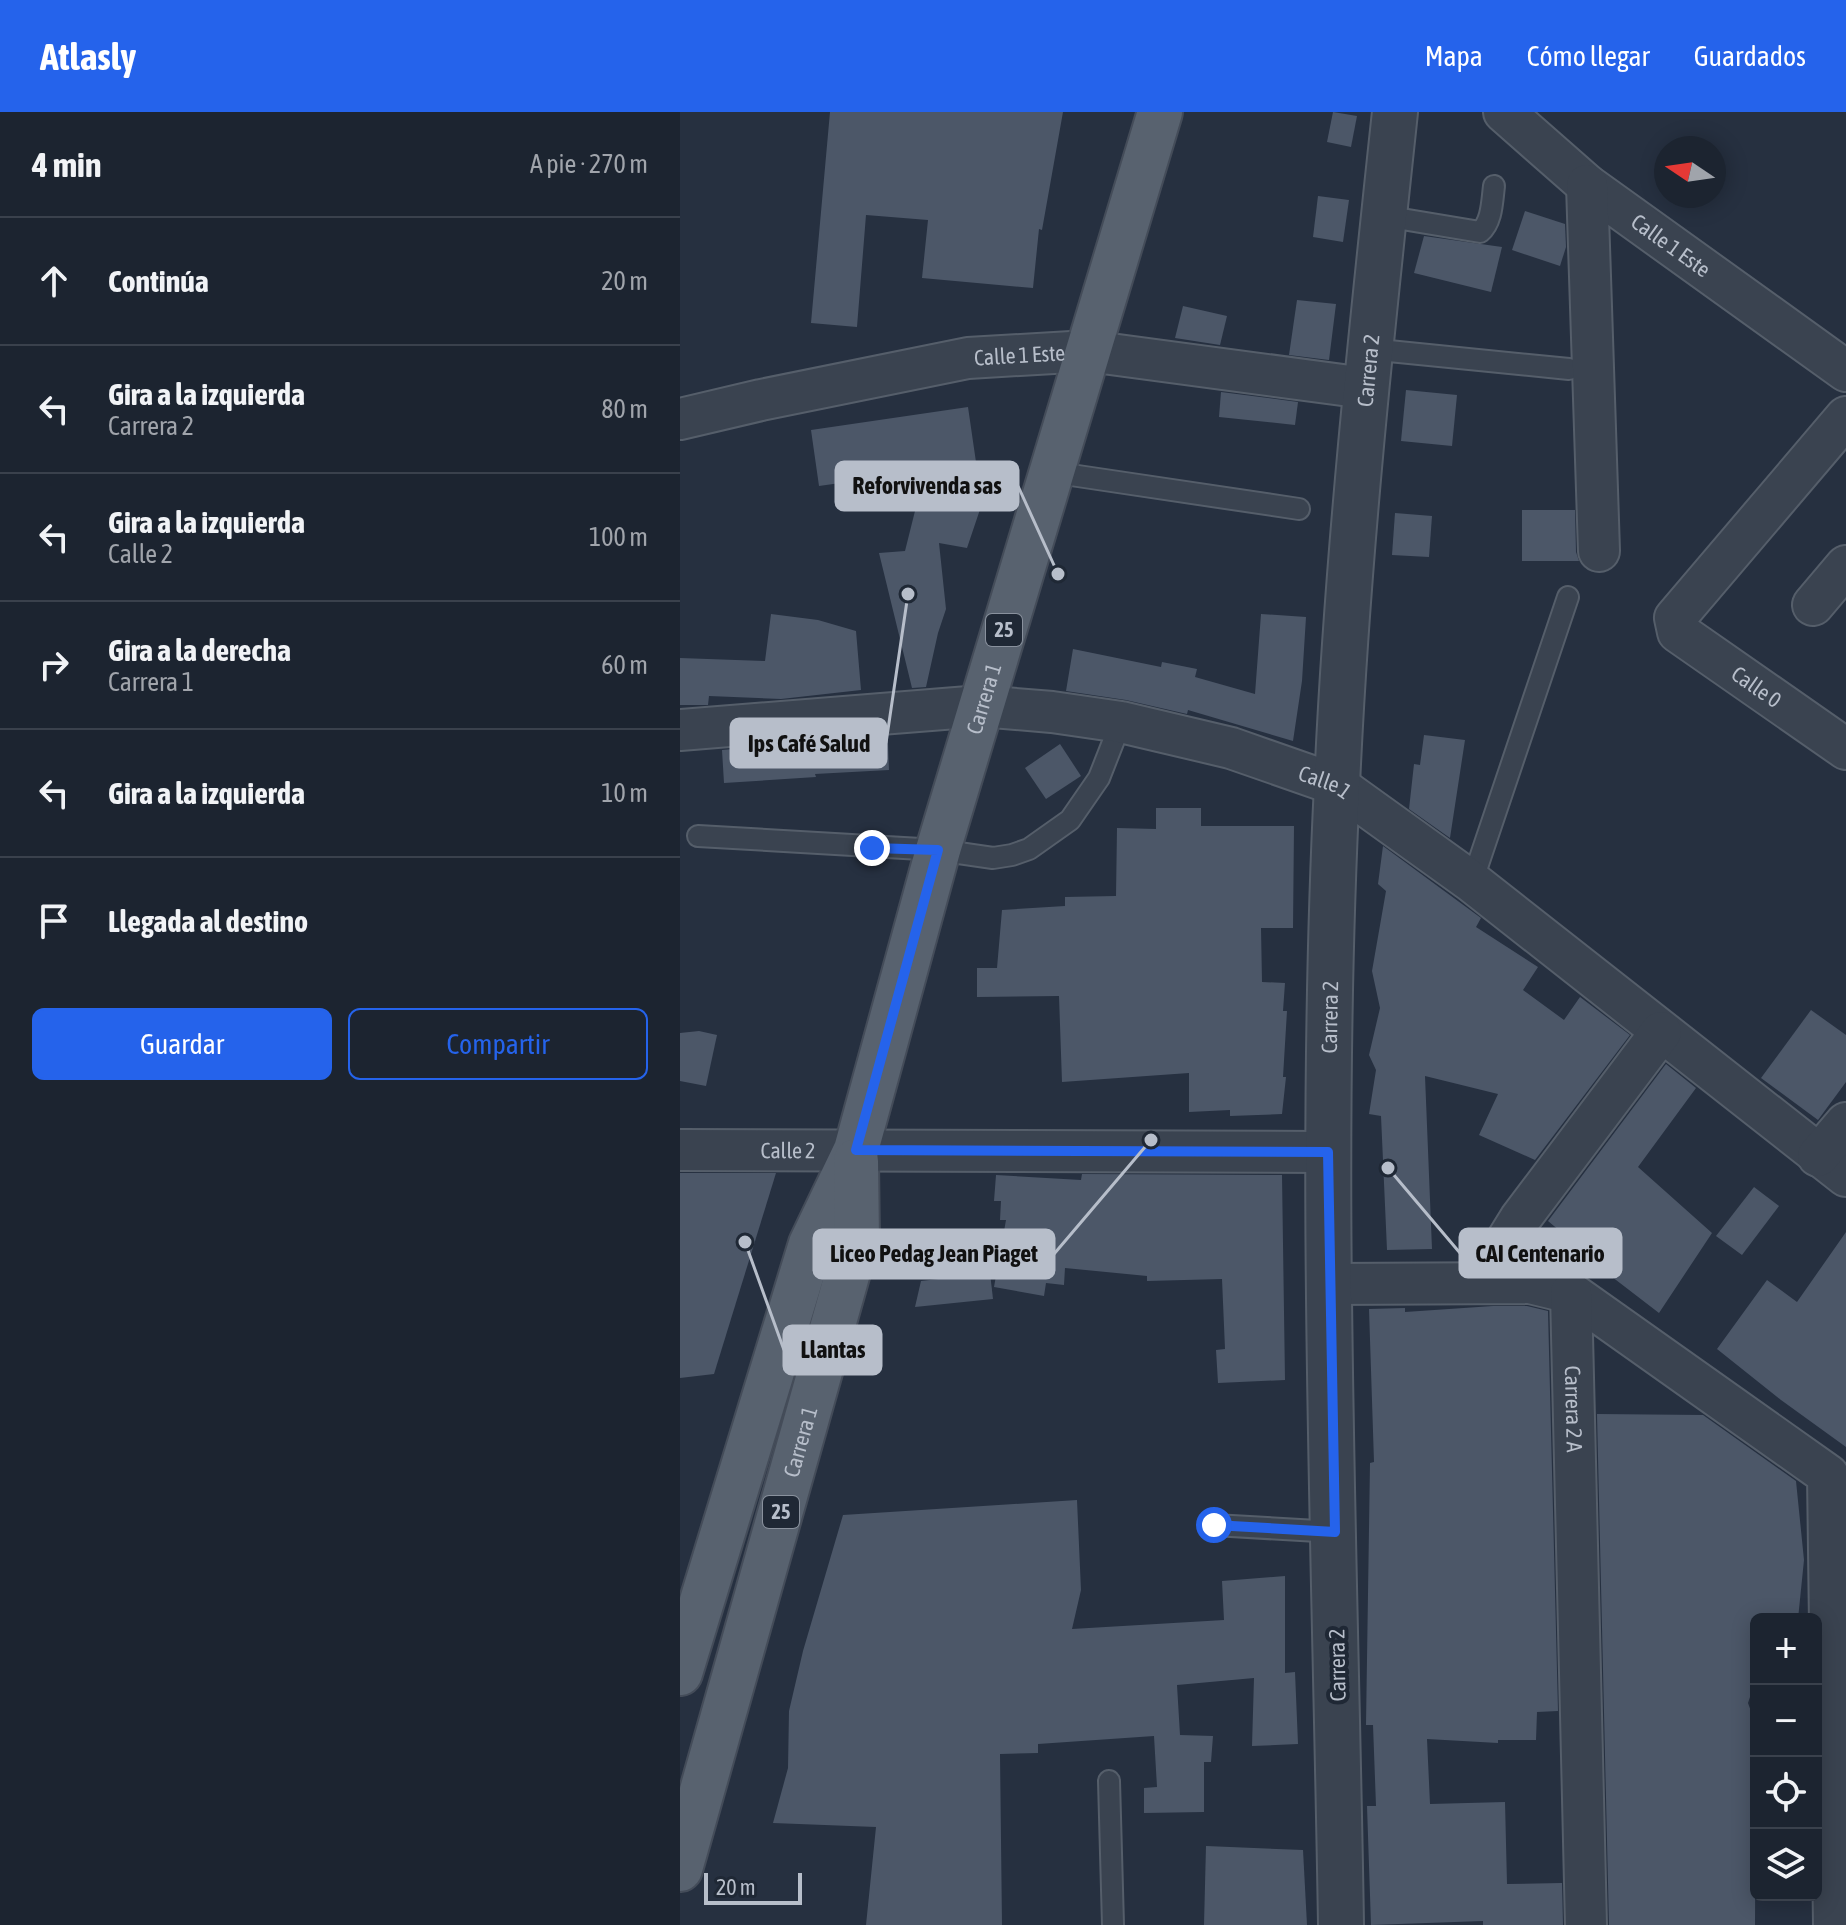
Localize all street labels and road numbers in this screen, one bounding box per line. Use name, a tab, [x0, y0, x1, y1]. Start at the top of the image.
street label: Calle 1 Este	[1626, 208, 1716, 283]
street label: Carrera 2	[1352, 333, 1385, 408]
street label: Calle 1 Este	[973, 339, 1066, 371]
road number: 25	[986, 614, 1022, 646]
street label: Carrera 1	[961, 660, 1007, 737]
street label: Calle 0	[1727, 660, 1787, 713]
street label: Calle 1	[1295, 760, 1357, 804]
street label: Carrera 2	[1316, 980, 1343, 1054]
street label: Calle 2	[760, 1137, 816, 1163]
street label: Carrera 2 A	[1560, 1365, 1588, 1453]
street label: Carrera 1	[778, 1403, 823, 1480]
road number: 25	[763, 1496, 799, 1528]
street label: Carrera 2	[1323, 1628, 1351, 1702]

